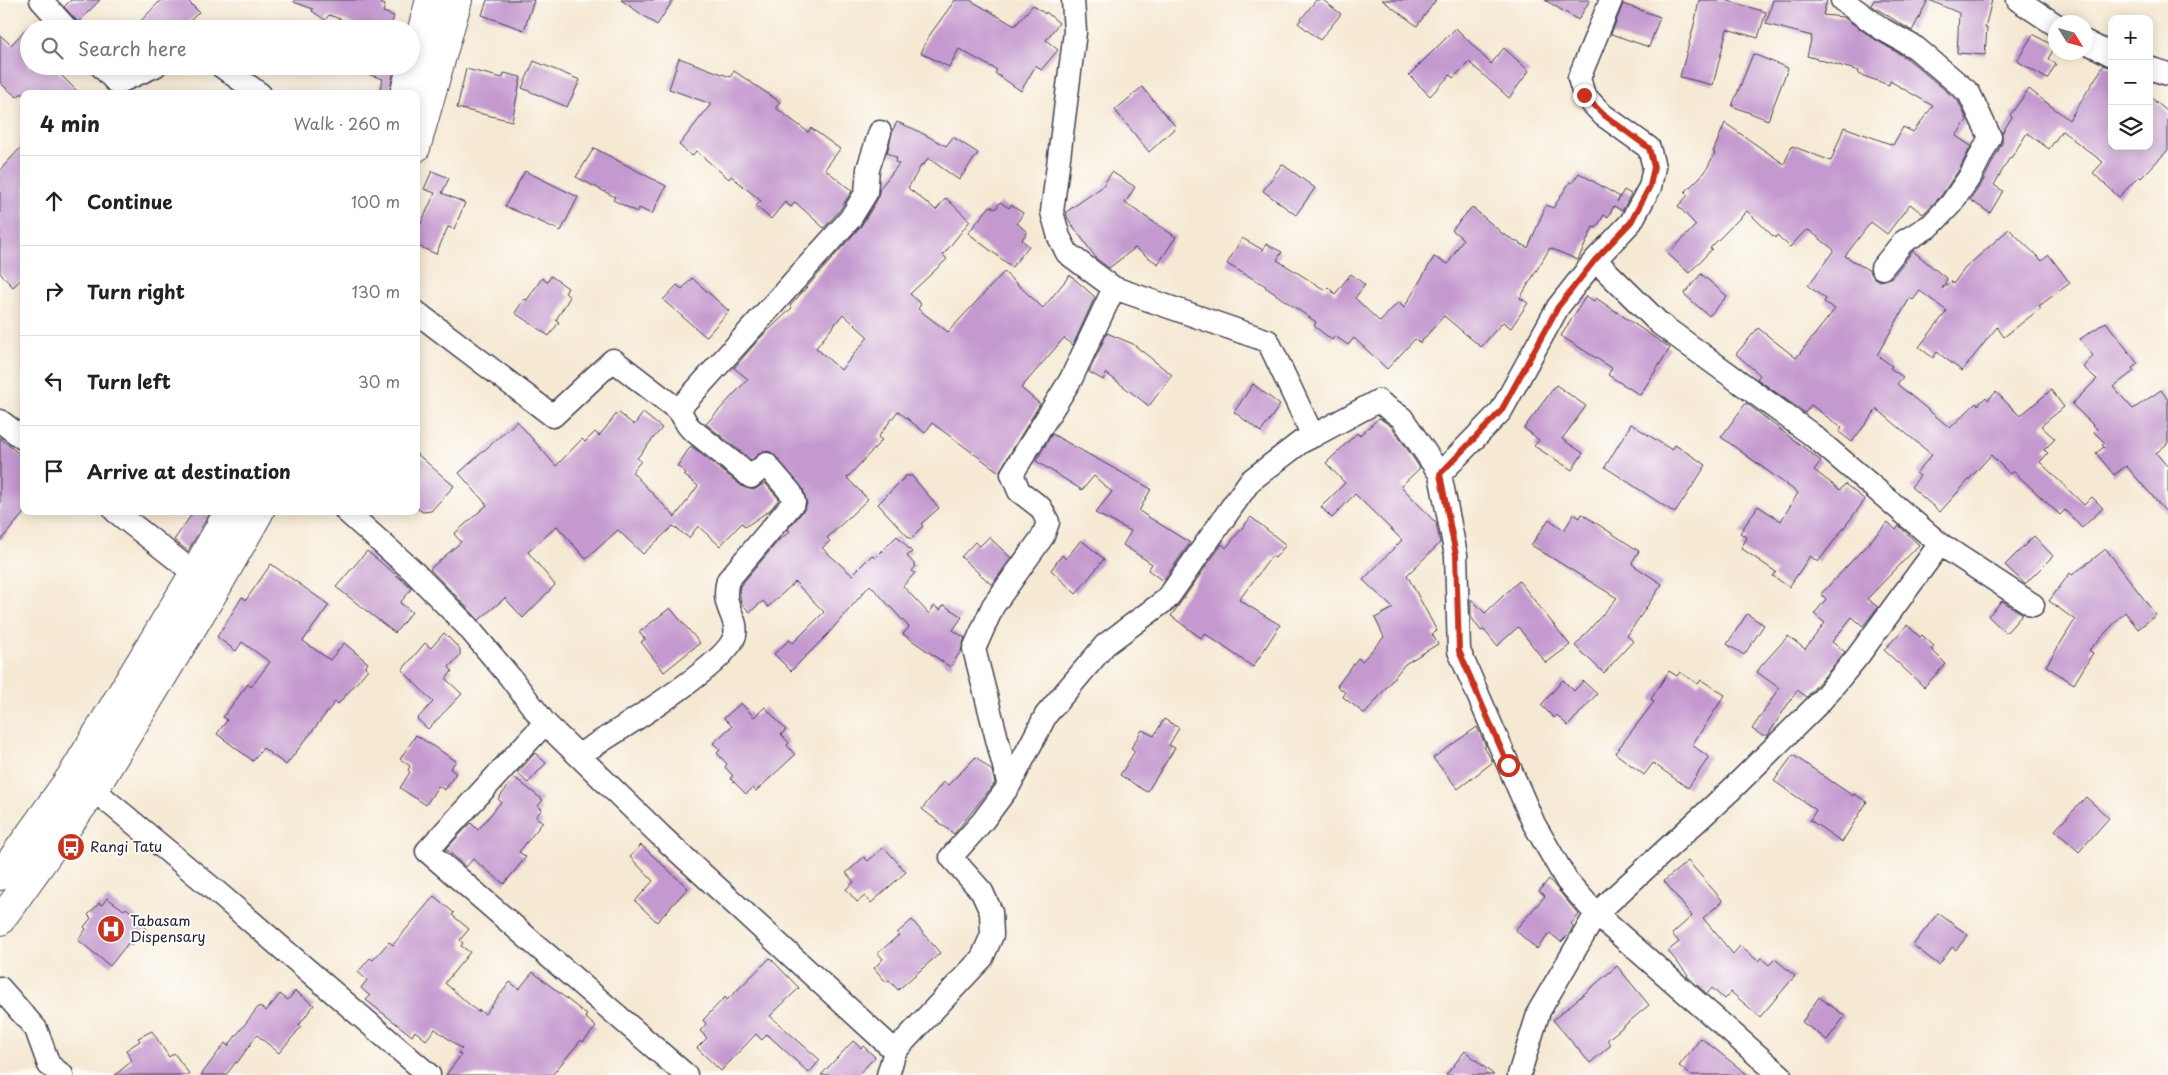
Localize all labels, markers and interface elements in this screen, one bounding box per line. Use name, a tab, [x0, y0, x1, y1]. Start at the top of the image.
north arrow	[2048, 15, 2093, 60]
map controls	[2108, 15, 2153, 150]
button: +	[2108, 15, 2153, 60]
search box	[20, 20, 420, 75]
icon: search	[38, 34, 66, 62]
text: Search here	[78, 34, 187, 62]
button: −	[2108, 60, 2153, 105]
route end	[1573, 84, 1596, 107]
button: layers	[2108, 105, 2153, 150]
text: 4 min	[40, 107, 100, 139]
text: Walk · 260 m	[294, 111, 400, 135]
icon: ahead	[40, 187, 68, 215]
text: Continue	[87, 187, 173, 215]
text: 100 m	[351, 189, 400, 213]
icon: right	[40, 277, 68, 305]
text: Turn right	[87, 277, 185, 305]
text: 130 m	[352, 279, 400, 303]
icon: left	[40, 367, 68, 395]
text: Turn left	[87, 367, 171, 395]
text: 30 m	[358, 369, 400, 393]
icon: arrive	[40, 457, 68, 485]
text: Arrive at destination	[87, 457, 291, 485]
route start	[1497, 754, 1520, 777]
bus stop icon: Rangi Tatu	[56, 832, 86, 862]
place label: Rangi Tatu	[90, 836, 162, 857]
place label: Tabasam Dispensary	[130, 910, 206, 947]
hospital icon: Tabasam Dispensary	[96, 914, 126, 944]

